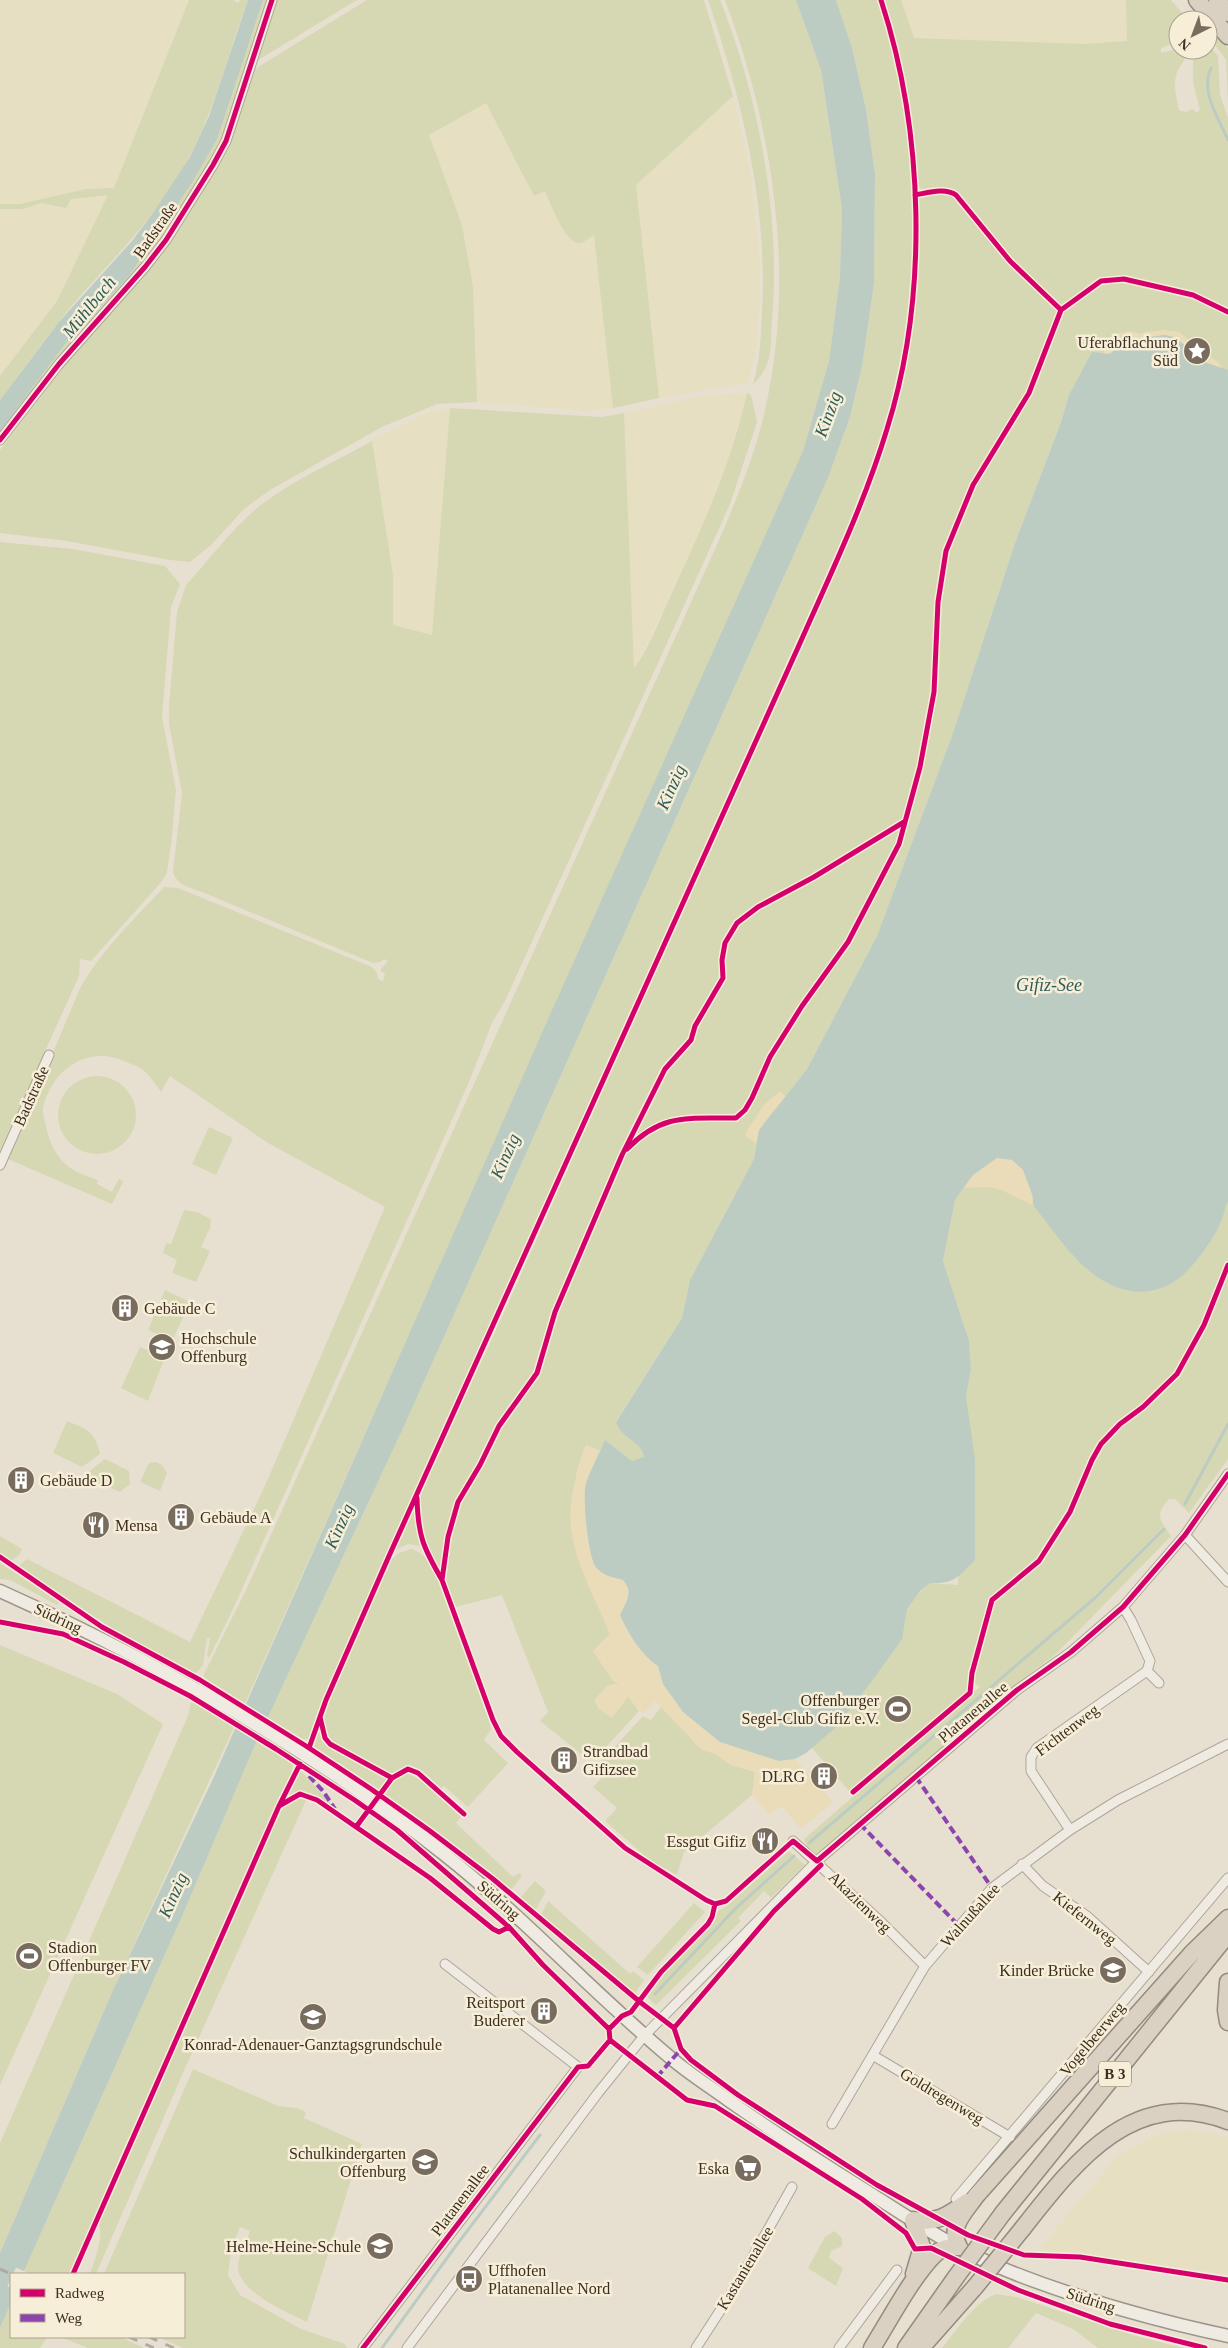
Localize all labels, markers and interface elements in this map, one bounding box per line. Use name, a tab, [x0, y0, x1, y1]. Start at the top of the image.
north arrow	[1168, 10, 1218, 60]
text: N	[1176, 35, 1193, 53]
street label: Badstraße	[130, 199, 180, 261]
water label: Mühlbach	[58, 272, 120, 342]
place label: Uferabflachung Süd	[1078, 334, 1178, 369]
place icon: Uferabflachung Süd	[1182, 336, 1212, 366]
water label: Kinzig	[810, 388, 845, 440]
water label: Kinzig	[652, 761, 690, 813]
water label: Gifiz-See	[1016, 975, 1082, 995]
street label: Badstraße	[10, 1063, 52, 1129]
water label: Kinzig	[486, 1130, 524, 1182]
building icon: Gebäude C	[110, 1293, 140, 1323]
place label: Gebäude C	[144, 1300, 216, 1317]
place label: Hochschule Offenburg	[181, 1330, 257, 1366]
school or university icon: Hochschule Offenburg	[147, 1332, 177, 1362]
building icon: Gebäude D	[6, 1465, 36, 1495]
place label: Gebäude D	[40, 1472, 112, 1489]
water label: Kinzig	[320, 1500, 358, 1552]
building icon: Gebäude A	[166, 1502, 196, 1532]
place label: Gebäude A	[200, 1509, 272, 1526]
restaurant icon: Mensa	[81, 1510, 111, 1540]
place label: Mensa	[115, 1517, 158, 1534]
street label: Südring	[31, 1600, 85, 1637]
street label: Platanenallee	[935, 1678, 1011, 1746]
place label: Offenburger Segel-Club Gifiz e.V.	[742, 1692, 880, 1728]
sports icon: Offenburger Segel-Club Gifiz e.V.	[883, 1694, 913, 1724]
street label: Fichtenweg	[1032, 1701, 1103, 1760]
place label: Strandbad Gifizsee	[583, 1743, 648, 1778]
building icon: Strandbad Gifizsee	[549, 1745, 579, 1775]
building icon: DLRG	[809, 1761, 839, 1791]
place label: DLRG	[761, 1768, 805, 1785]
restaurant icon: Essgut Gifiz	[750, 1826, 780, 1856]
place label: Essgut Gifiz	[666, 1833, 746, 1851]
street label: Akazienweg	[825, 1868, 895, 1937]
water label: Kinzig	[154, 1869, 192, 1921]
street label: Südring	[474, 1877, 524, 1924]
street label: Walnußallee	[937, 1880, 1003, 1950]
street label: Kiefernweg	[1049, 1888, 1120, 1949]
place label: Stadion Offenburger FV	[48, 1939, 151, 1975]
sports icon: Stadion Offenburger FV	[14, 1941, 44, 1971]
school or university icon: Kinder Brücke	[1098, 1955, 1128, 1985]
place label: Kinder Brücke	[999, 1962, 1094, 1979]
place label: Reitsport Buderer	[466, 1994, 526, 2029]
building icon: Reitsport Buderer	[529, 1996, 559, 2026]
street label: Vogelbeerweg	[1056, 1999, 1129, 2080]
school or university icon: Konrad-Adenauer-Ganztagsgrundschule	[298, 2002, 328, 2032]
place label: Konrad-Adenauer-Ganztagsgrundschule	[184, 2036, 442, 2054]
road number: B 3	[1099, 2062, 1131, 2086]
street label: Goldregenweg	[897, 2064, 987, 2128]
place label: Schulkindergarten Offenburg	[289, 2145, 406, 2181]
school or university icon: Schulkindergarten Offenburg	[410, 2147, 440, 2177]
supermarket icon: Eska	[733, 2153, 763, 2183]
place label: Eska	[698, 2160, 729, 2177]
street label: Platanenallee	[428, 2161, 492, 2239]
street label: Kastanienallee	[713, 2223, 777, 2313]
school or university icon: Helme-Heine-Schule	[365, 2231, 395, 2261]
place label: Helme-Heine-Schule	[226, 2238, 361, 2255]
place label: Uffhofen Platanenallee Nord	[488, 2262, 610, 2297]
bus stop icon: Uffhofen Platanenallee Nord	[454, 2264, 484, 2294]
legend	[10, 2273, 185, 2338]
street label: Südring	[1064, 2284, 1118, 2317]
text: Radweg	[55, 2285, 105, 2301]
text: Weg	[55, 2310, 83, 2326]

